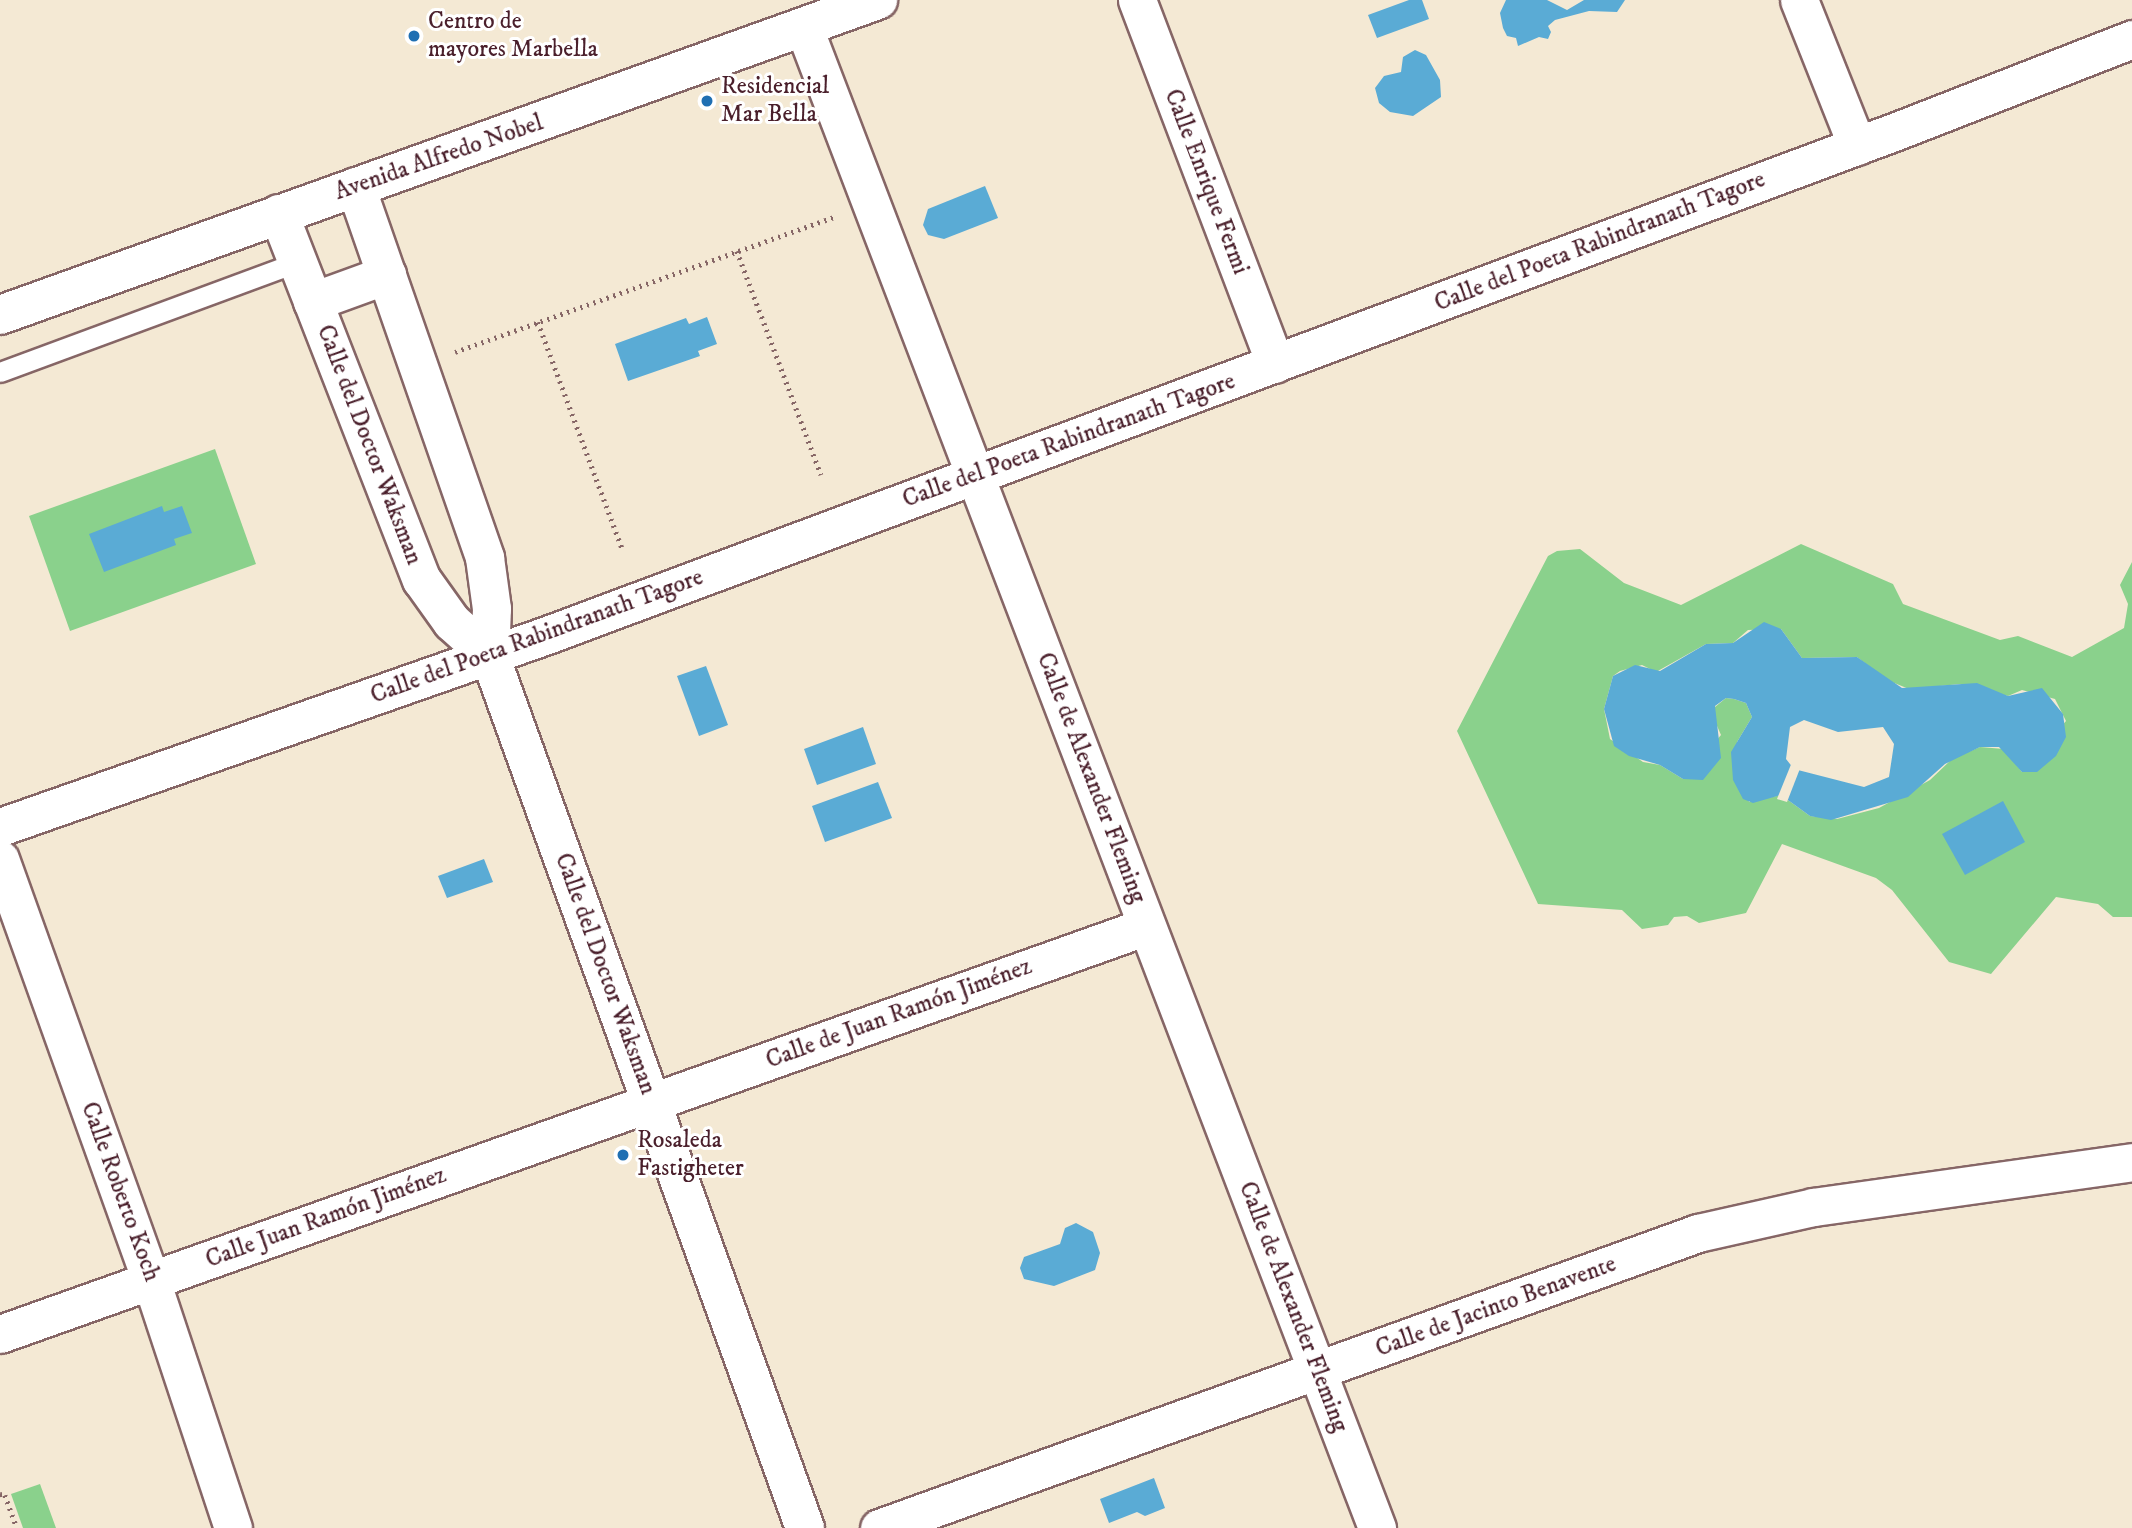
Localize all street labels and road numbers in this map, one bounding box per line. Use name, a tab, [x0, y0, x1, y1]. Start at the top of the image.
street label: Calle Enrique Fermi	[1157, 85, 1255, 279]
street label: Avenida Alfredo Nobel	[331, 109, 547, 207]
street label: Calle del Poeta Rabindranath Tagore	[1431, 166, 1769, 318]
street label: Calle del Doctor Waksman	[310, 321, 428, 569]
street label: Calle del Poeta Rabindranath Tagore	[899, 367, 1239, 515]
street label: Calle del Poeta Rabindranath Tagore	[367, 563, 707, 711]
street label: Calle de Alexander Fleming	[1030, 649, 1152, 907]
street label: Calle del Doctor Waksman	[548, 849, 662, 1099]
street label: Calle de Juan Ramón Jiménez	[762, 952, 1036, 1076]
street label: Calle Roberto Koch	[74, 1098, 166, 1286]
street label: Calle Juan Ramón Jiménez	[202, 1161, 450, 1275]
street label: Calle de Alexander Fleming	[1232, 1178, 1354, 1436]
street label: Calle de Jacinto Benavente	[1372, 1250, 1620, 1364]

